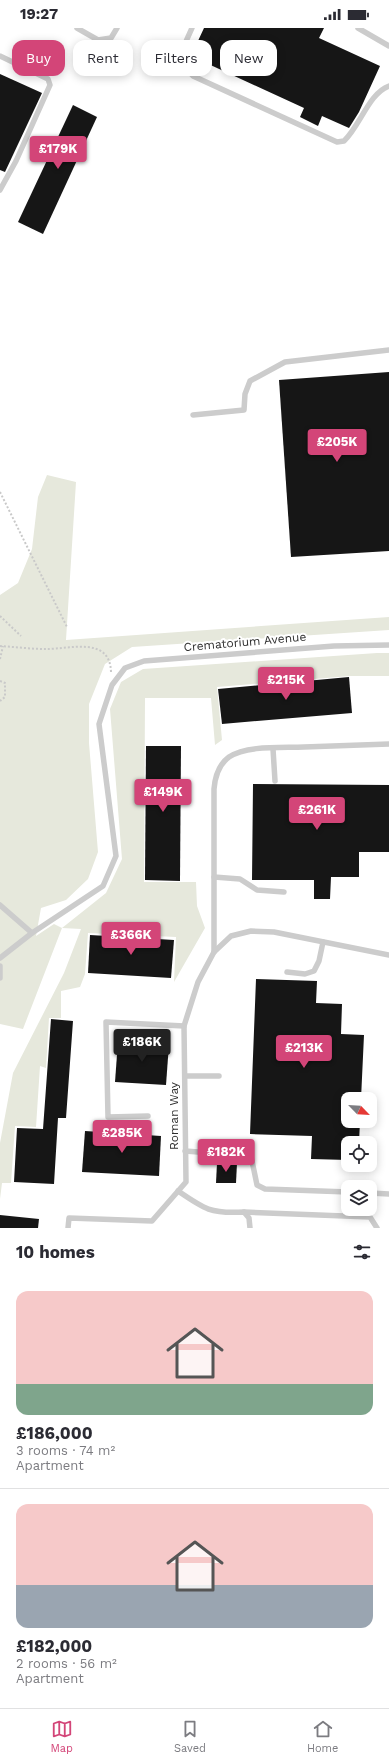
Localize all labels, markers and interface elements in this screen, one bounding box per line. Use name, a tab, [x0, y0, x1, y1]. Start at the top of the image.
text: 19:27	[20, 5, 58, 23]
chip: Buy	[12, 40, 65, 76]
chip: Rent	[73, 40, 133, 76]
chip: Filters	[141, 40, 212, 76]
chip: New	[220, 40, 277, 76]
pin: £179K	[30, 136, 86, 170]
text: £179K	[39, 141, 77, 156]
pin: £205K	[309, 429, 365, 463]
text: £205K	[317, 434, 357, 449]
street label: Crematorium Avenue	[183, 630, 307, 654]
pin: £215K	[258, 667, 314, 701]
text: £215K	[267, 672, 305, 687]
pin: £149K	[135, 779, 191, 813]
text: £149K	[143, 784, 183, 799]
pin: £261K	[289, 797, 345, 831]
text: £261K	[298, 802, 336, 817]
pin: £366K	[103, 922, 159, 956]
text: £366K	[111, 927, 151, 942]
pin: £186K	[114, 1029, 170, 1063]
text: £186K	[123, 1034, 161, 1049]
pin: £213K	[276, 1035, 332, 1069]
text: £213K	[285, 1040, 323, 1055]
street label: Roman Way	[167, 1081, 181, 1150]
north arrow	[341, 1092, 377, 1128]
map controls	[341, 1092, 377, 1216]
pin: £285K	[94, 1120, 150, 1154]
text: £285K	[102, 1125, 142, 1140]
button: locate	[341, 1136, 377, 1172]
pin: £182K	[198, 1139, 254, 1173]
text: £182K	[207, 1144, 245, 1159]
button: layers	[341, 1180, 377, 1216]
icon: filters	[351, 1241, 373, 1263]
text: 10 homes	[16, 1242, 95, 1262]
icon: home	[159, 1317, 231, 1389]
text: £186,000	[16, 1423, 93, 1443]
text: 3 rooms · 74 m²	[16, 1443, 115, 1458]
text: Apartment	[16, 1458, 84, 1473]
icon: home	[159, 1530, 231, 1602]
text: £182,000	[16, 1636, 92, 1656]
text: 2 rooms · 56 m²	[16, 1656, 117, 1671]
text: Apartment	[16, 1671, 84, 1686]
tab: Map	[51, 1718, 73, 1755]
tab: Saved	[174, 1718, 206, 1755]
tab: Home	[307, 1718, 338, 1755]

